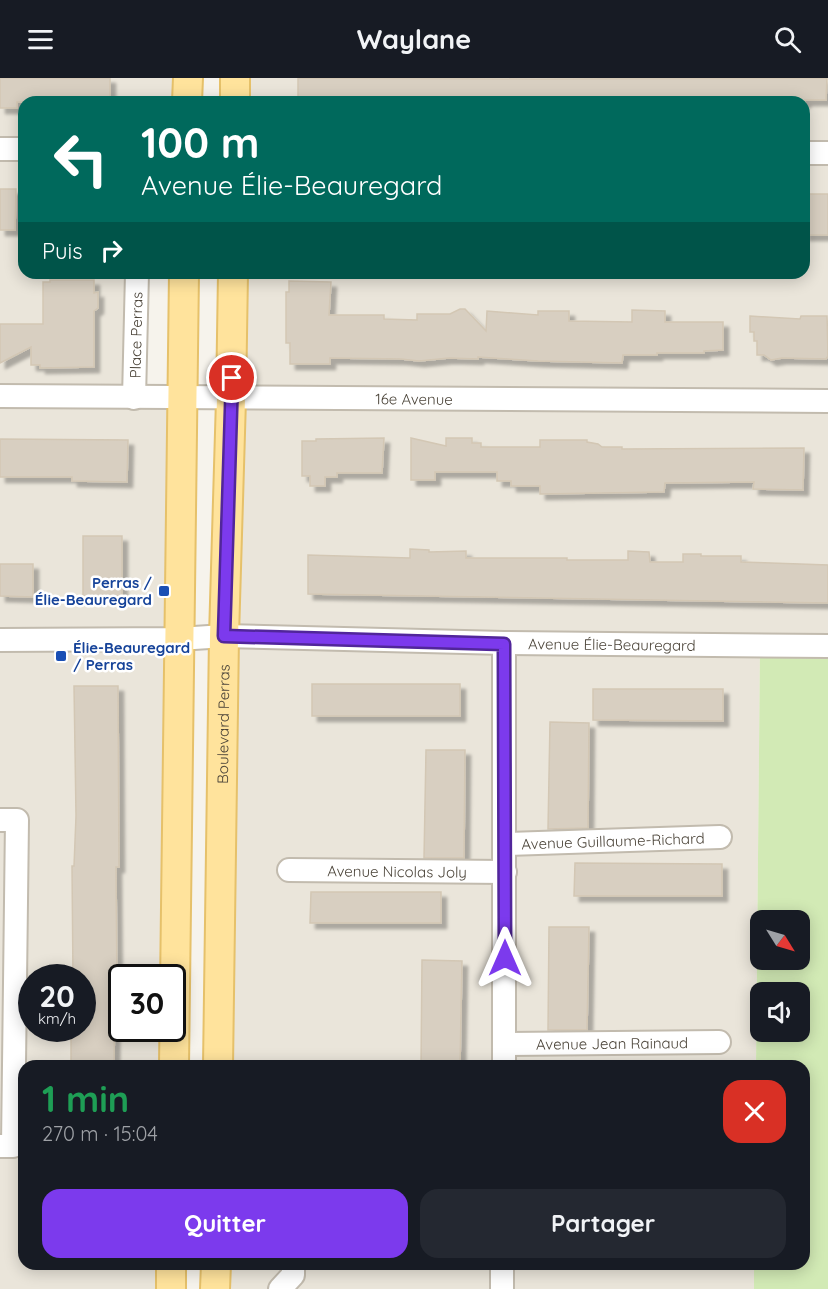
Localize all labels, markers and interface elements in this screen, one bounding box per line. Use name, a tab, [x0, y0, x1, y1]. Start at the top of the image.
text: Waylane	[357, 22, 471, 56]
icon: menu	[24, 23, 57, 56]
icon: search	[771, 23, 804, 56]
text: 100 m	[141, 116, 259, 169]
icon: left	[42, 120, 120, 198]
text: Avenue Élie-Beauregard	[141, 168, 442, 202]
icon: right	[95, 234, 128, 267]
text: Puis	[42, 237, 83, 265]
street label: Place Perras	[125, 291, 146, 379]
pin	[206, 352, 257, 403]
icon: arrive	[215, 361, 248, 394]
street label: 16e Avenue	[375, 389, 453, 408]
place label: Perras / Élie-Beauregard	[35, 573, 152, 609]
marker: Perras / Élie-Beauregard	[157, 584, 171, 598]
street label: Avenue Élie-Beauregard	[528, 634, 696, 654]
place label: Élie-Beauregard / Perras	[73, 638, 190, 674]
marker: Élie-Beauregard / Perras	[54, 649, 68, 663]
street label: Boulevard Perras	[212, 664, 233, 784]
street label: Avenue Guillaume-Richard	[521, 828, 705, 853]
street label: Avenue Nicolas Joly	[327, 861, 467, 881]
north arrow	[750, 910, 810, 970]
map controls	[750, 910, 810, 1042]
position arrow	[473, 926, 537, 990]
speed limit sign: 30	[108, 964, 186, 1042]
text: 20	[39, 977, 75, 1015]
button: sound	[750, 982, 810, 1042]
text: km/h	[38, 1009, 76, 1028]
street label: Avenue Jean Rainaud	[536, 1033, 688, 1053]
text: 1 min	[42, 1076, 129, 1121]
button: close	[723, 1080, 786, 1143]
text: 270 m · 15:04	[42, 1121, 158, 1146]
button: Quitter	[42, 1189, 408, 1258]
button: Partager	[420, 1189, 786, 1258]

